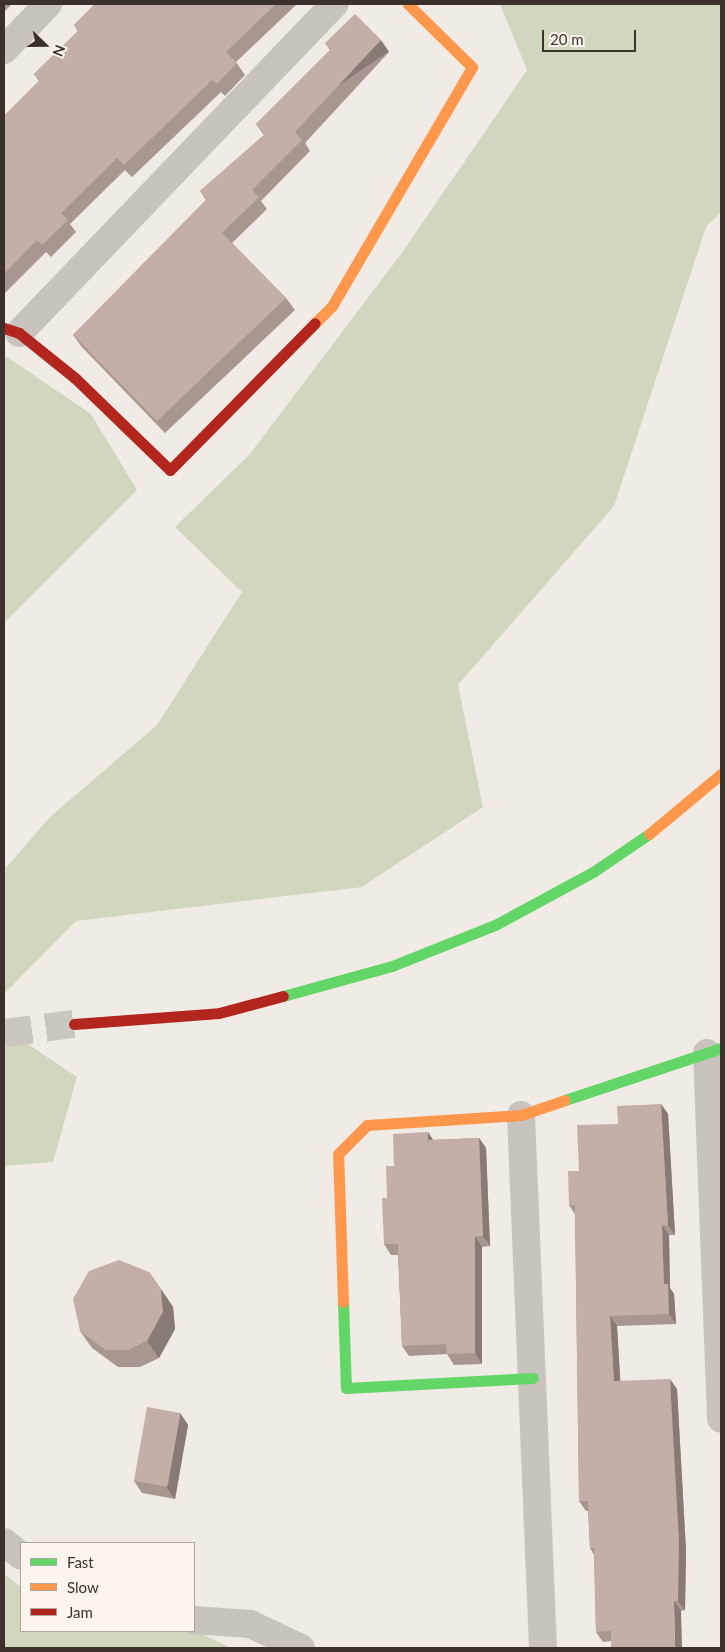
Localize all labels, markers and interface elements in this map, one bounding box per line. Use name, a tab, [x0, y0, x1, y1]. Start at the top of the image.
north arrow	[20, 20, 70, 70]
scale bar	[545, 20, 639, 52]
text: 20 m	[550, 30, 584, 48]
text: N	[49, 43, 69, 59]
legend	[20, 1542, 195, 1632]
text: Fast	[67, 1553, 94, 1571]
text: Slow	[67, 1578, 99, 1596]
text: Jam	[67, 1603, 93, 1621]

